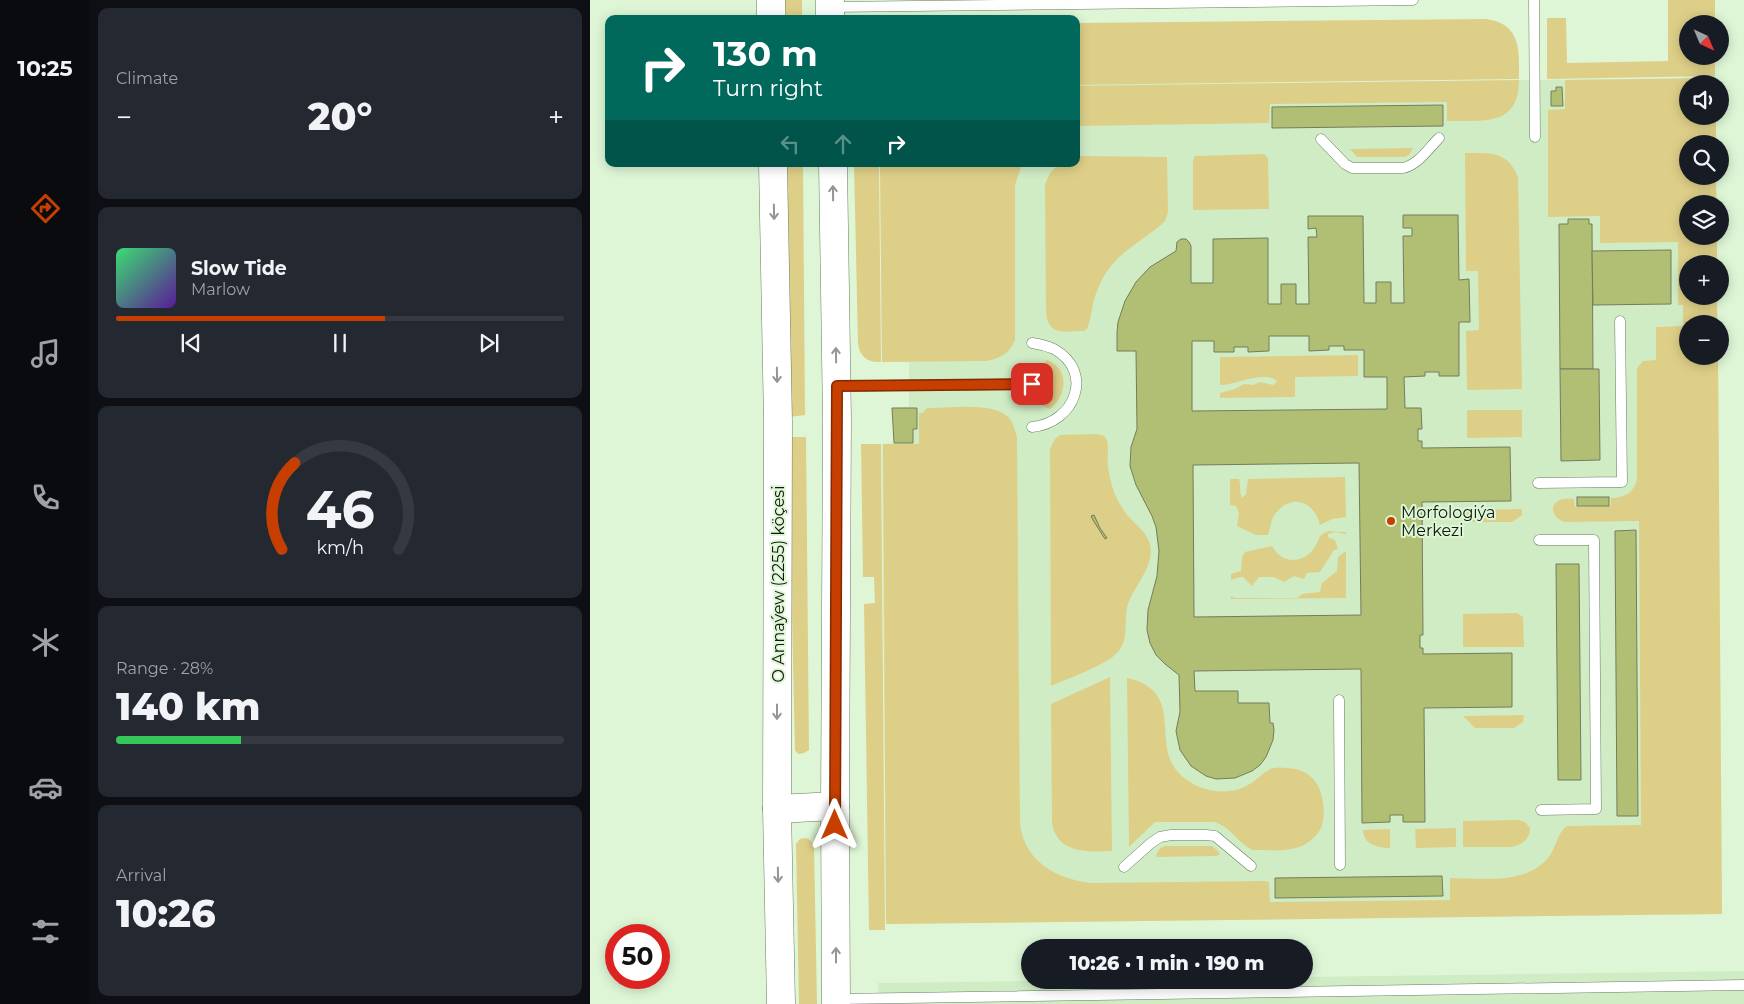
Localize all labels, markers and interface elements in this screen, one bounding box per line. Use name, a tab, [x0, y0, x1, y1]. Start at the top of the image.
north arrow	[1679, 15, 1729, 65]
map controls	[1679, 15, 1729, 365]
text: 130 m	[713, 32, 818, 75]
icon: right	[630, 35, 695, 100]
text: 10:25	[17, 55, 73, 82]
text: Climate	[116, 69, 178, 88]
text: Turn right	[713, 75, 823, 102]
button: sound	[1679, 75, 1729, 125]
text: 20°	[308, 93, 372, 140]
text: −	[116, 100, 132, 134]
text: +	[548, 100, 564, 134]
icon: left	[776, 130, 804, 158]
icon: ahead	[829, 130, 857, 158]
icon: right	[882, 130, 910, 158]
button: search	[1679, 135, 1729, 185]
one-way arrow	[828, 185, 838, 202]
icon: directions	[28, 191, 63, 226]
button: layers	[1679, 195, 1729, 245]
one-way arrow	[769, 204, 779, 220]
button: +	[1679, 255, 1729, 305]
text: Slow Tide	[191, 257, 287, 280]
text: Marlow	[191, 280, 250, 299]
button: −	[1679, 315, 1729, 365]
icon: previous	[177, 329, 205, 357]
icon: pause	[326, 329, 354, 357]
icon: next	[475, 329, 503, 357]
icon: music	[28, 336, 63, 371]
one-way arrow	[831, 348, 841, 364]
pin	[1011, 363, 1053, 405]
one-way arrow	[772, 366, 782, 383]
icon: arrive	[1018, 370, 1046, 398]
text: 46	[306, 478, 374, 541]
icon: phone	[28, 480, 63, 515]
street label: O Annaýew (2255) köçesi	[769, 486, 788, 682]
place label: Morfologiýa Merkezi	[1401, 503, 1495, 540]
marker: Morfologiýa Merkezi	[1385, 515, 1397, 527]
text: km/h	[316, 537, 364, 558]
icon: climate	[28, 625, 63, 660]
text: Range · 28%	[116, 659, 213, 678]
text: 140 km	[116, 683, 260, 730]
one-way arrow	[772, 704, 782, 720]
icon: car	[28, 770, 63, 805]
position arrow	[808, 798, 860, 850]
text: Arrival	[116, 866, 166, 885]
one-way arrow	[773, 866, 783, 883]
text: 10:26	[116, 890, 216, 937]
icon: filters	[28, 914, 63, 949]
speed limit sign: 50	[605, 924, 670, 989]
one-way arrow	[831, 948, 841, 964]
text: 10:26 · 1 min · 190 m	[1070, 952, 1264, 975]

